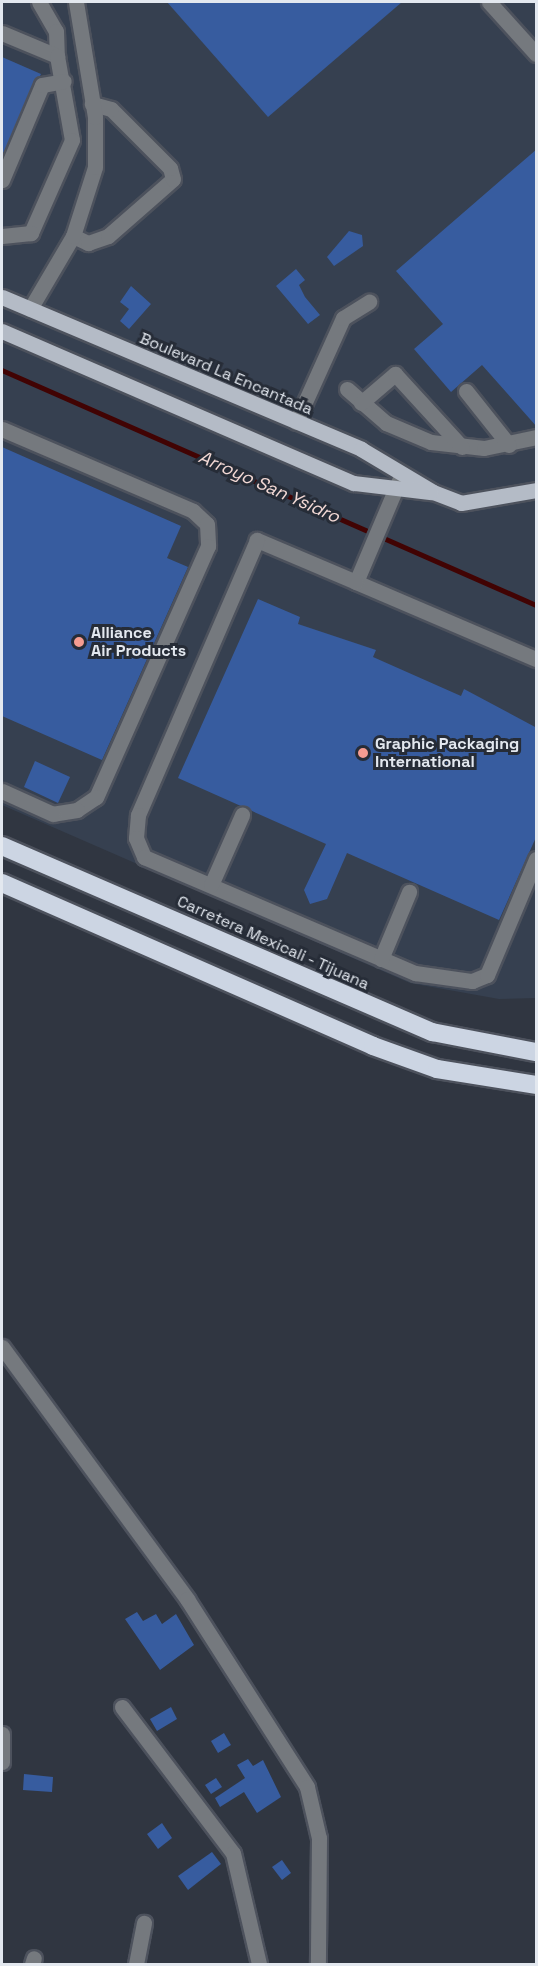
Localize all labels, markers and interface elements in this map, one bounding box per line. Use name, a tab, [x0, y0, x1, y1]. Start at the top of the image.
street label: Boulevard La Encantada	[137, 329, 315, 419]
water label: Arroyo San Ysidro	[195, 446, 343, 528]
place label: Alliance Air Products	[91, 623, 186, 661]
marker: Alliance Air Products	[72, 635, 86, 649]
place label: Graphic Packaging International	[375, 734, 519, 772]
marker: Graphic Packaging International	[356, 746, 370, 760]
street label: Carretera Mexicali - Tijuana	[173, 892, 373, 994]

